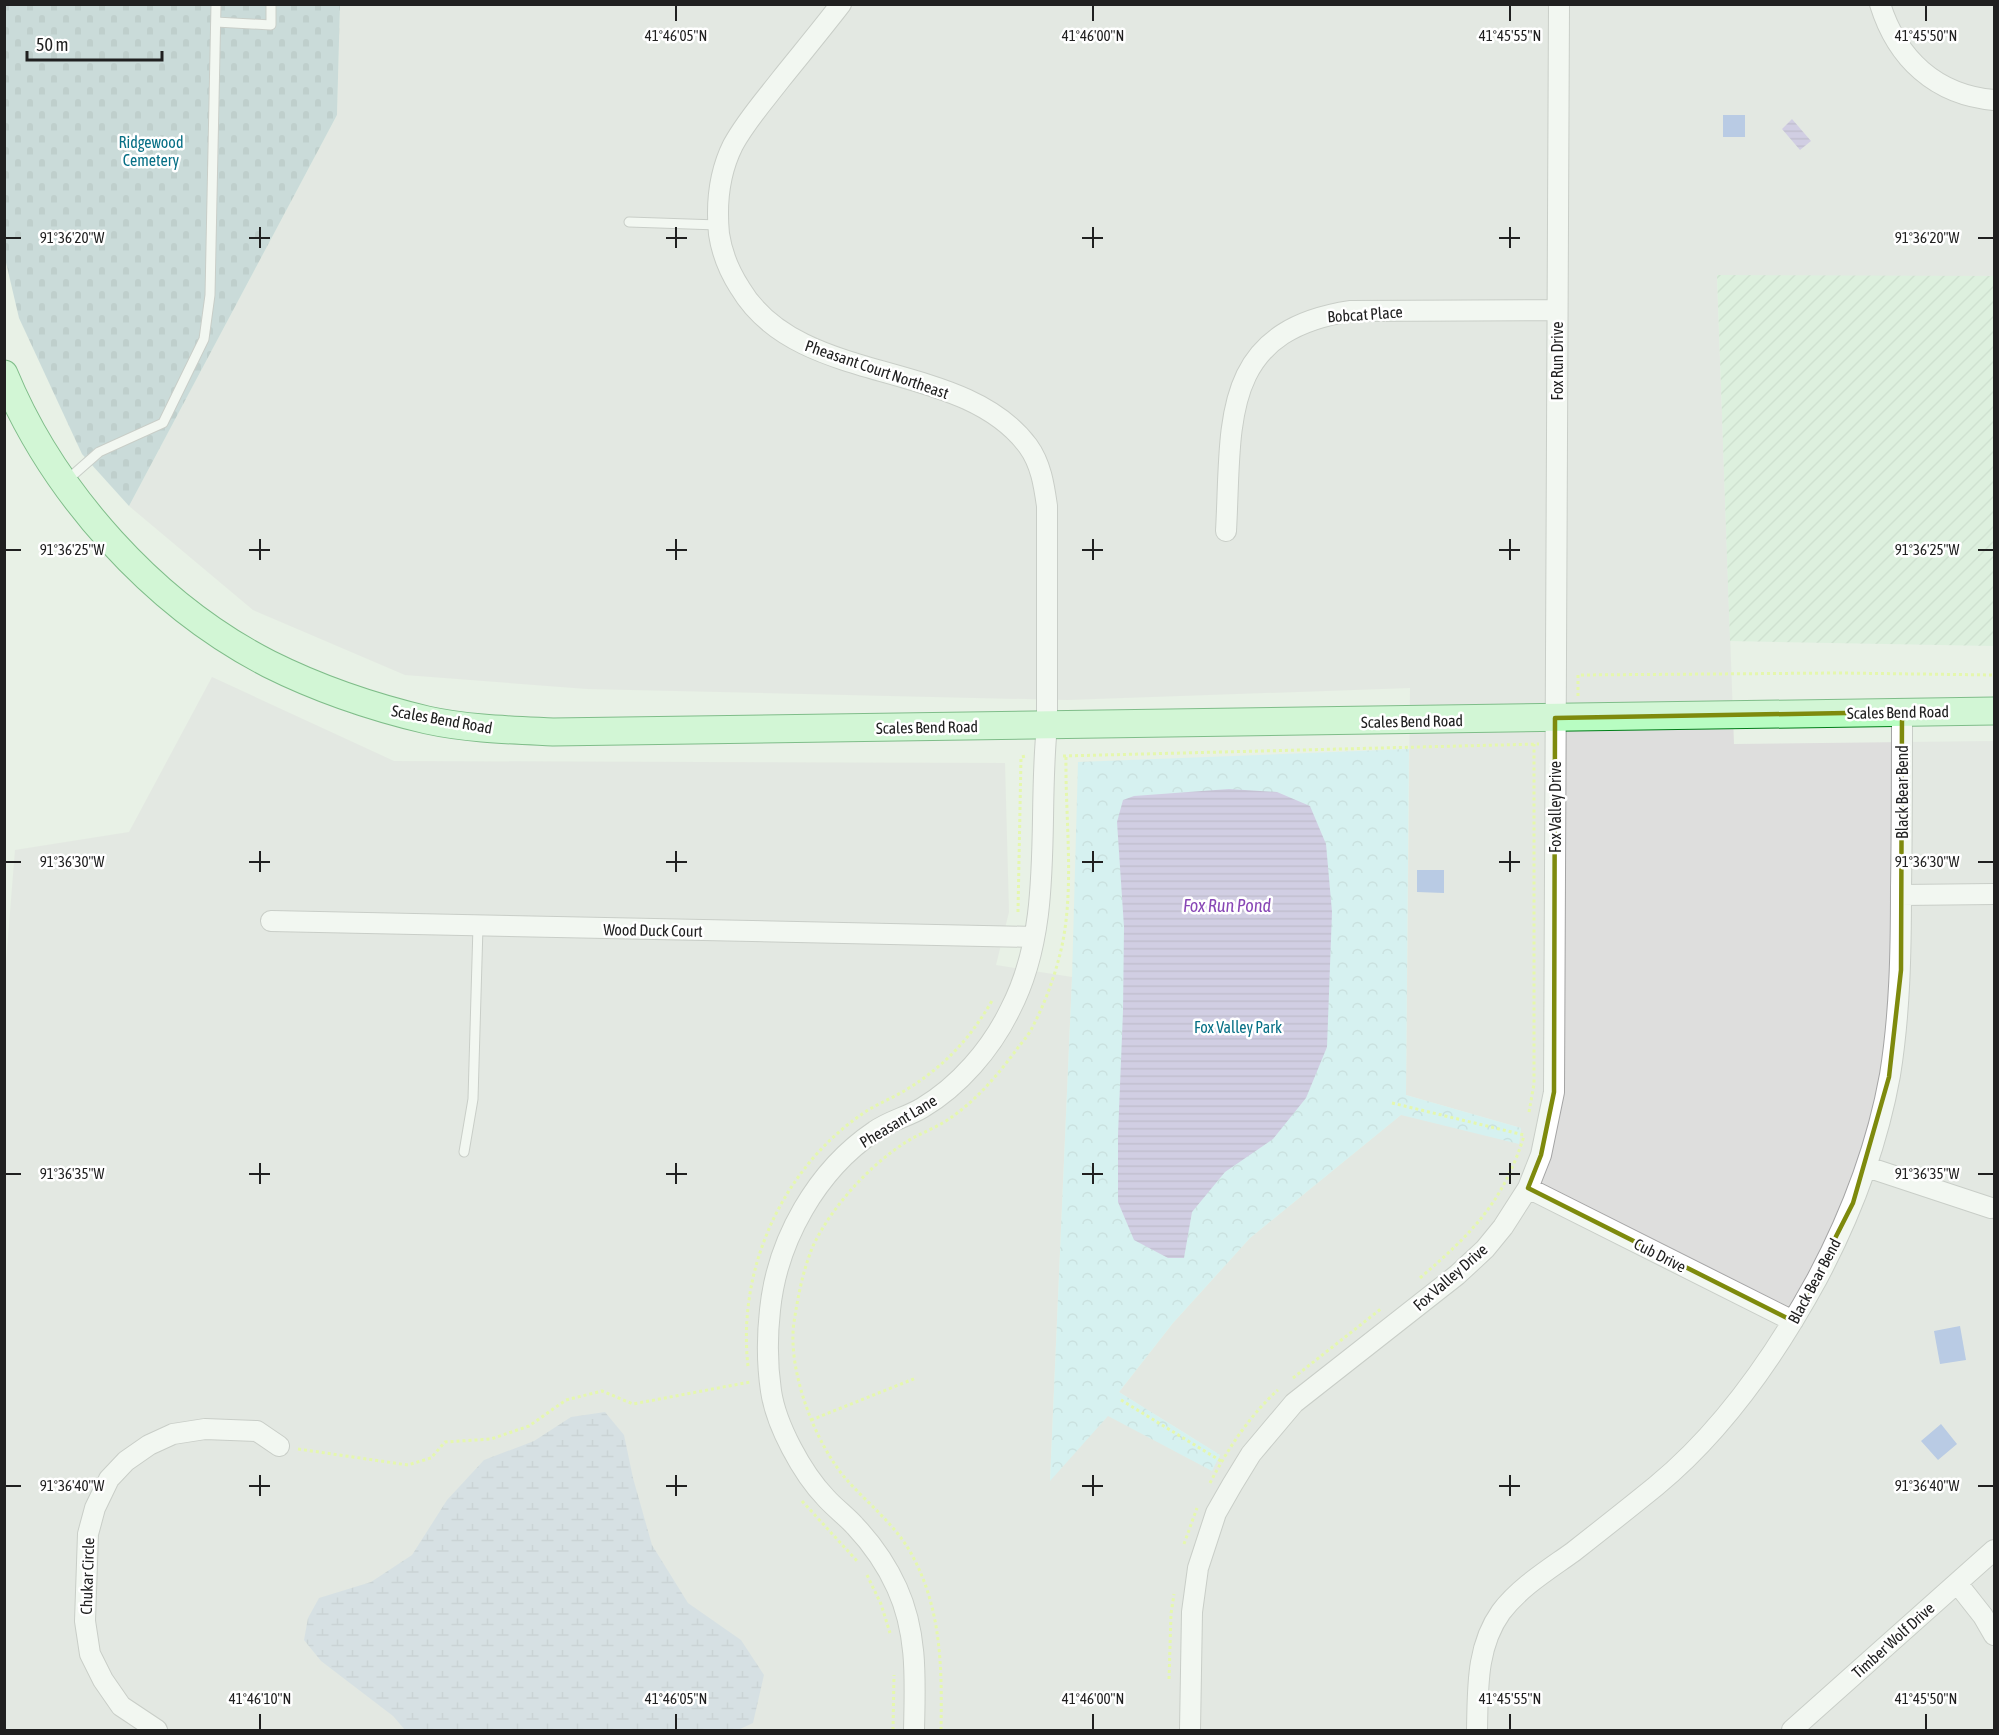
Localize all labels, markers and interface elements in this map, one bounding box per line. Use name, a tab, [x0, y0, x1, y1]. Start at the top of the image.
scale bar	[27, 24, 162, 62]
text: 41°46'05"N	[645, 27, 707, 44]
text: 41°46'00"N	[1062, 27, 1124, 44]
text: 41°45'55"N	[1479, 27, 1541, 44]
text: 41°45'50"N	[1895, 27, 1957, 44]
text: 50 m	[36, 34, 68, 55]
park label: Ridgewood Cemetery	[119, 133, 183, 170]
text: 91°36'20"W	[40, 229, 104, 246]
text: 91°36'20"W	[1895, 229, 1959, 246]
street label: Bobcat Place	[1327, 302, 1403, 326]
street label: Fox Run Drive	[1548, 322, 1566, 400]
street label: Pheasant Court Northeast	[803, 336, 952, 402]
text: 91°36'25"W	[40, 541, 104, 558]
text: 91°36'25"W	[1895, 541, 1959, 558]
street label: Scales Bend Road	[390, 701, 494, 737]
street label: Scales Bend Road	[1847, 702, 1949, 722]
street label: Scales Bend Road	[1361, 711, 1463, 731]
street label: Scales Bend Road	[876, 717, 978, 737]
street label: Black Bear Bend	[1893, 745, 1911, 839]
street label: Fox Valley Drive	[1546, 761, 1565, 853]
text: 91°36'30"W	[40, 853, 104, 870]
text: 91°36'30"W	[1895, 853, 1959, 870]
water label: Fox Run Pond	[1183, 895, 1272, 916]
street label: Wood Duck Court	[603, 920, 703, 940]
park label: Fox Valley Park	[1194, 1018, 1282, 1037]
street label: Pheasant Lane	[856, 1091, 940, 1151]
text: 91°36'35"W	[40, 1165, 104, 1182]
text: 91°36'35"W	[1895, 1165, 1959, 1182]
street label: Cub Drive	[1631, 1234, 1689, 1276]
street label: Black Bear Bend	[1784, 1235, 1844, 1327]
street label: Fox Valley Drive	[1409, 1240, 1491, 1315]
text: 91°36'40"W	[40, 1477, 104, 1494]
text: 91°36'40"W	[1895, 1477, 1959, 1494]
street label: Chukar Circle	[77, 1537, 97, 1615]
street label: Timber Wolf Drive	[1848, 1598, 1938, 1682]
text: 41°46'10"N	[229, 1690, 291, 1707]
text: 41°46'05"N	[645, 1690, 707, 1707]
text: 41°46'00"N	[1062, 1690, 1124, 1707]
text: 41°45'55"N	[1479, 1690, 1541, 1707]
text: 41°45'50"N	[1895, 1690, 1957, 1707]

